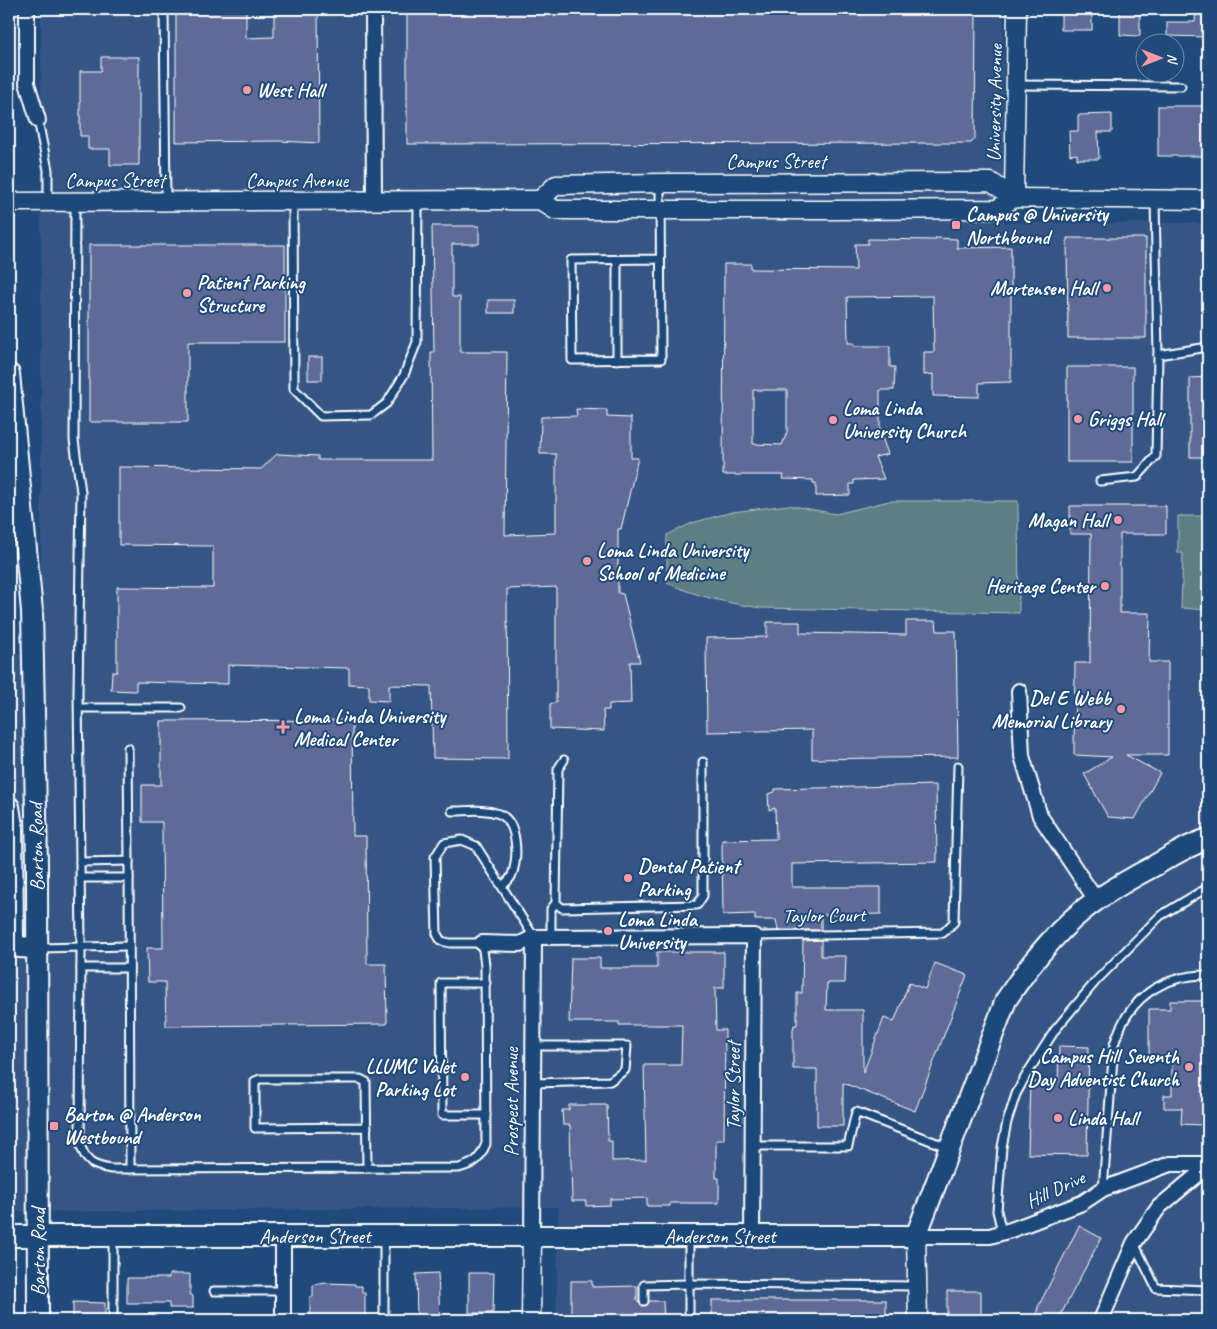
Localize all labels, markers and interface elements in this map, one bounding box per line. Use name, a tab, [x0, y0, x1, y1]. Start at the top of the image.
north arrow	[1134, 32, 1184, 82]
street label: University Avenue	[981, 43, 1008, 162]
text: N	[1164, 54, 1181, 65]
place label: West Hall	[257, 78, 328, 103]
marker: West Hall	[241, 84, 253, 96]
street label: Campus Street	[726, 149, 829, 174]
street label: Campus Street	[65, 168, 168, 193]
street label: Campus Avenue	[246, 168, 349, 193]
place label: Campus @ University Northbound	[966, 202, 1110, 250]
marker: Campus @ University Northbound	[950, 219, 962, 231]
place label: Patient Parking Structure	[197, 270, 307, 318]
place label: Mortensen Hall	[990, 276, 1101, 301]
marker: Mortensen Hall	[1101, 282, 1113, 294]
marker: Patient Parking Structure	[181, 287, 193, 299]
place label: Loma Linda University Church	[843, 396, 968, 444]
place label: Griggs Hall	[1088, 407, 1166, 432]
marker: Griggs Hall	[1072, 413, 1084, 425]
marker: Loma Linda University Church	[827, 414, 839, 426]
place label: Magan Hall	[1028, 508, 1112, 533]
marker: Magan Hall	[1112, 514, 1124, 526]
place label: Loma Linda University School of Medicine	[597, 538, 750, 586]
marker: Loma Linda University School of Medicine	[581, 555, 593, 567]
place label: Heritage Center	[986, 574, 1098, 599]
marker: Heritage Center	[1099, 580, 1111, 592]
place label: Del E Webb Memorial Library	[992, 686, 1113, 734]
marker: Del E Webb Memorial Library	[1115, 703, 1127, 715]
place label: Loma Linda University Medical Center	[294, 704, 447, 752]
marker: Loma Linda University Medical Center	[276, 720, 290, 734]
street label: Barton Road	[23, 800, 50, 891]
place label: Dental Patient Parking	[638, 854, 742, 902]
marker: Dental Patient Parking	[622, 872, 634, 884]
street label: Taylor Court	[782, 902, 868, 929]
place label: Loma Linda University	[618, 907, 699, 955]
marker: Loma Linda University	[602, 925, 614, 937]
street label: Taylor Street	[721, 1038, 746, 1130]
place label: Campus Hill Seventh Day Adventist Church	[1027, 1044, 1180, 1092]
street label: Prospect Avenue	[499, 1046, 524, 1156]
place label: LLUMC Valet Parking Lot	[366, 1054, 457, 1102]
marker: Campus Hill Seventh Day Adventist Church	[1183, 1061, 1195, 1073]
marker: LLUMC Valet Parking Lot	[459, 1071, 471, 1083]
place label: Barton @ Anderson Westbound	[64, 1102, 202, 1150]
place label: Linda Hall	[1068, 1106, 1142, 1131]
marker: Linda Hall	[1052, 1112, 1064, 1124]
marker: Barton @ Anderson Westbound	[48, 1120, 60, 1132]
street label: Hill Drive	[1022, 1164, 1090, 1214]
street label: Barton Road	[26, 1205, 51, 1296]
street label: Anderson Street	[259, 1224, 373, 1249]
street label: Anderson Street	[664, 1224, 778, 1249]

